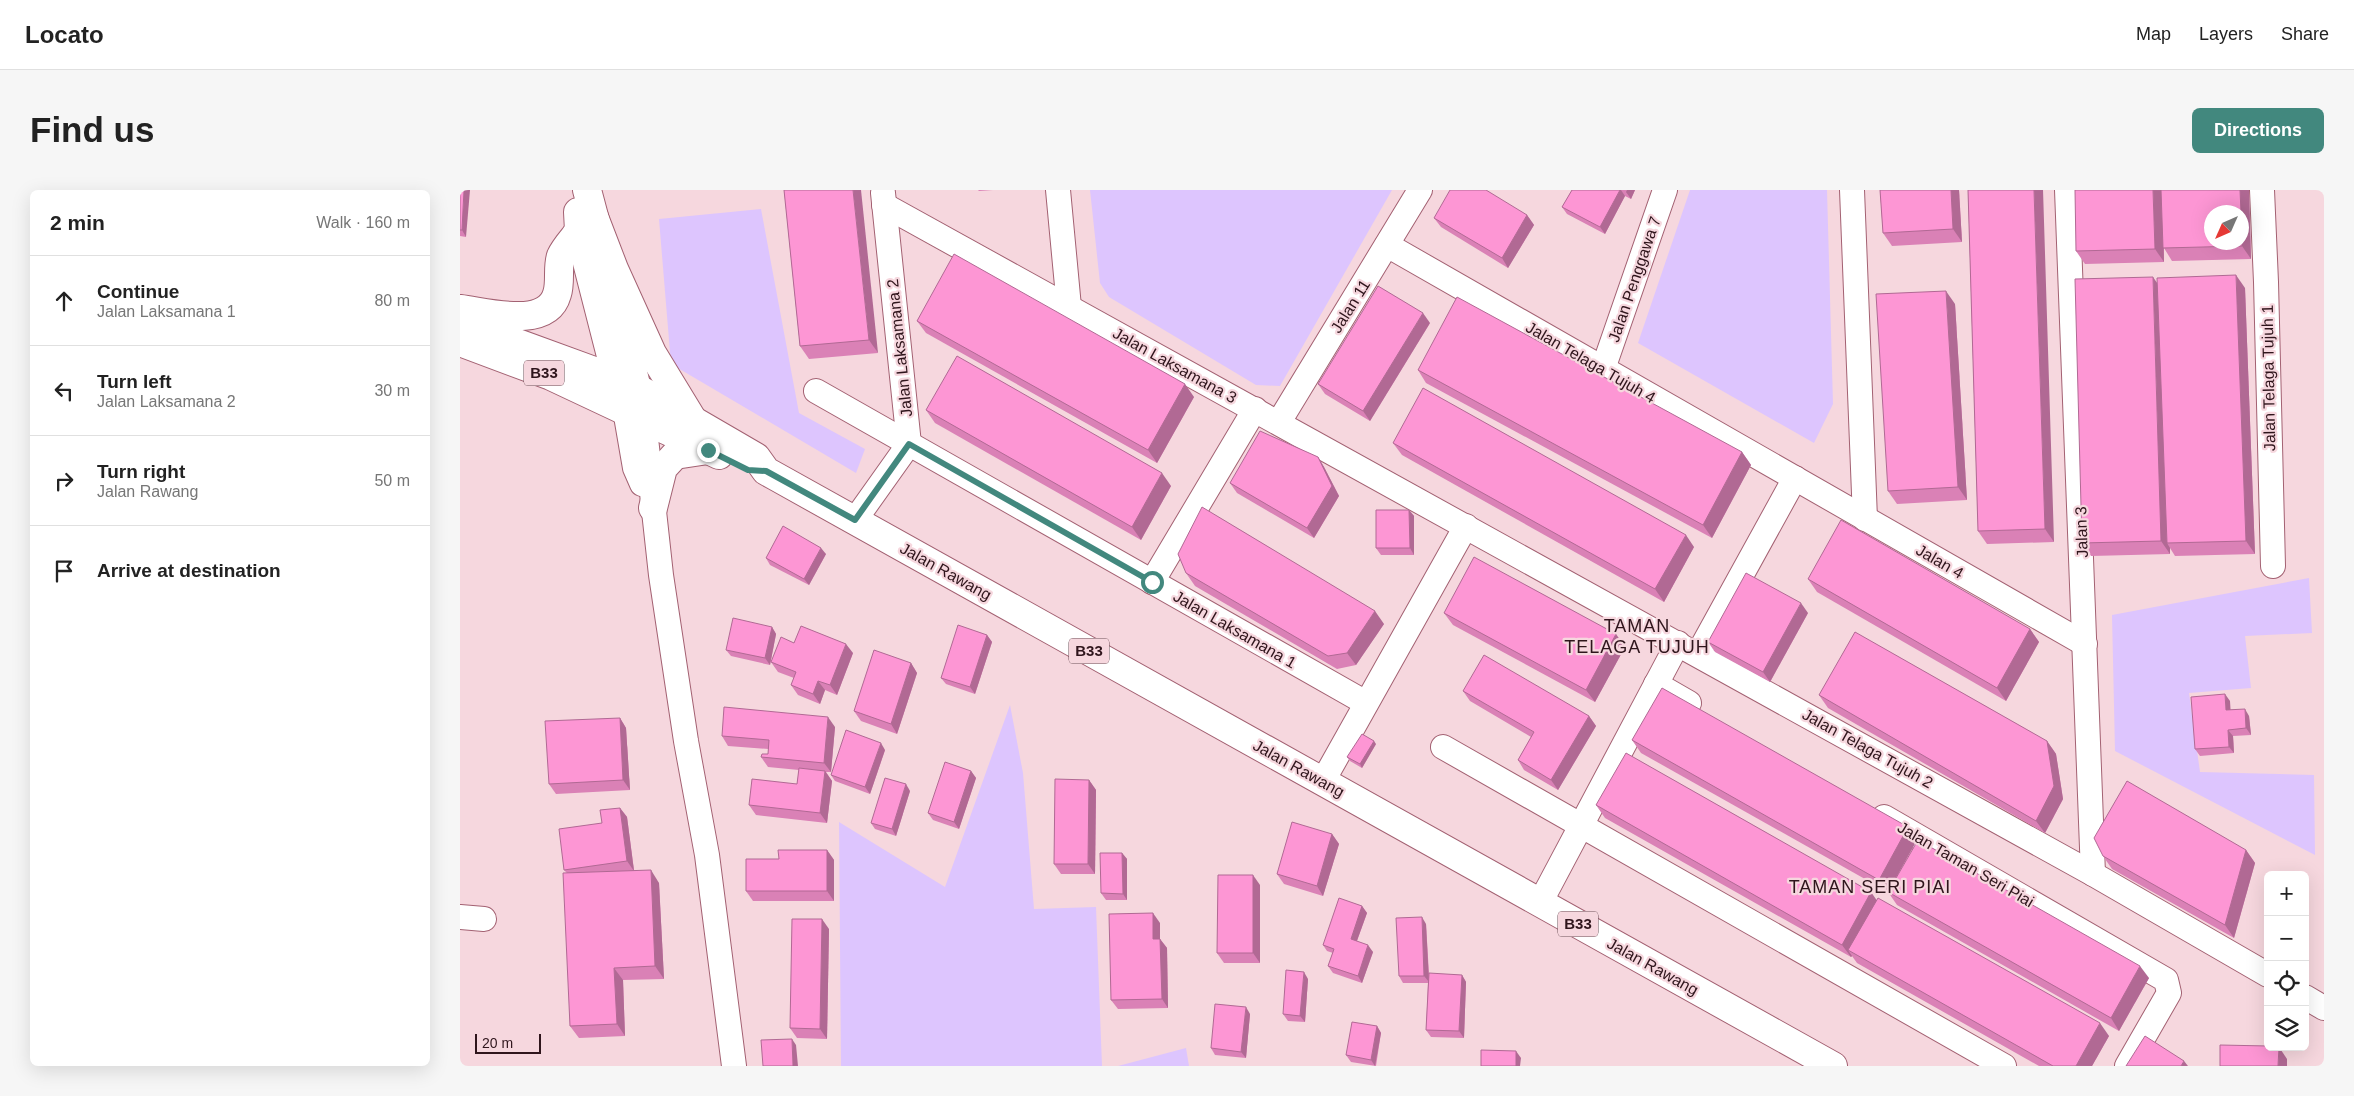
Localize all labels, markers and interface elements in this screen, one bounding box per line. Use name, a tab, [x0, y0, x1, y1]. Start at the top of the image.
text: Locato	[25, 21, 104, 48]
text: Map	[2136, 24, 2171, 44]
text: Layers	[2199, 24, 2253, 44]
text: Share	[2281, 24, 2329, 44]
button: Directions	[2192, 108, 2324, 153]
text: Find us	[30, 110, 154, 149]
north arrow	[2204, 205, 2249, 250]
text: 2 min	[50, 211, 105, 234]
text: Walk · 160 m	[316, 214, 410, 231]
street label: Jalan Penggawa 7	[1605, 214, 1664, 344]
street label: Jalan 11	[1328, 277, 1373, 336]
street label: Jalan Laksamana 2	[884, 278, 915, 418]
text: Continue	[97, 281, 179, 302]
icon: ahead	[50, 287, 78, 315]
text: 80 m	[374, 292, 410, 309]
text: Jalan Laksamana 1	[97, 303, 236, 320]
street label: Jalan Telaga Tujuh 1	[2259, 305, 2278, 451]
street label: Jalan Telaga Tujuh 4	[1523, 318, 1659, 406]
street label: Jalan Laksamana 3	[1110, 324, 1240, 407]
road number: B33	[524, 360, 564, 386]
text: Turn left	[97, 371, 172, 392]
icon: left	[50, 377, 78, 405]
text: 30 m	[374, 382, 410, 399]
text: Jalan Laksamana 2	[97, 393, 236, 410]
route end	[697, 439, 720, 462]
text: Turn right	[97, 461, 185, 482]
icon: right	[50, 467, 78, 495]
text: 50 m	[374, 472, 410, 489]
text: Jalan Rawang	[97, 483, 198, 500]
street label: Jalan 3	[2072, 506, 2091, 558]
street label: Jalan Rawang	[897, 539, 994, 603]
street label: Jalan 4	[1913, 541, 1966, 582]
icon: arrive	[50, 557, 78, 585]
text: Arrive at destination	[97, 560, 281, 581]
route start	[1141, 571, 1164, 594]
street label: Jalan Laksamana 1	[1170, 587, 1299, 672]
district label: TAMAN TELAGA TUJUH	[1564, 616, 1710, 657]
road number: B33	[1069, 638, 1109, 664]
street label: Jalan Telaga Tujuh 2	[1800, 705, 1936, 791]
street label: Jalan Rawang	[1250, 736, 1347, 800]
street label: Jalan Taman Seri Piai	[1895, 818, 2037, 910]
map controls	[2264, 871, 2309, 1051]
button: +	[2264, 871, 2309, 916]
district label: TAMAN SERI PIAI	[1789, 877, 1951, 897]
road number: B33	[1558, 912, 1598, 936]
button: −	[2264, 916, 2309, 961]
street label: Jalan Rawang	[1604, 934, 1701, 998]
button: locate	[2264, 961, 2309, 1006]
button: layers	[2264, 1006, 2309, 1051]
scale bar	[475, 1031, 541, 1054]
text: 20 m	[482, 1035, 513, 1051]

